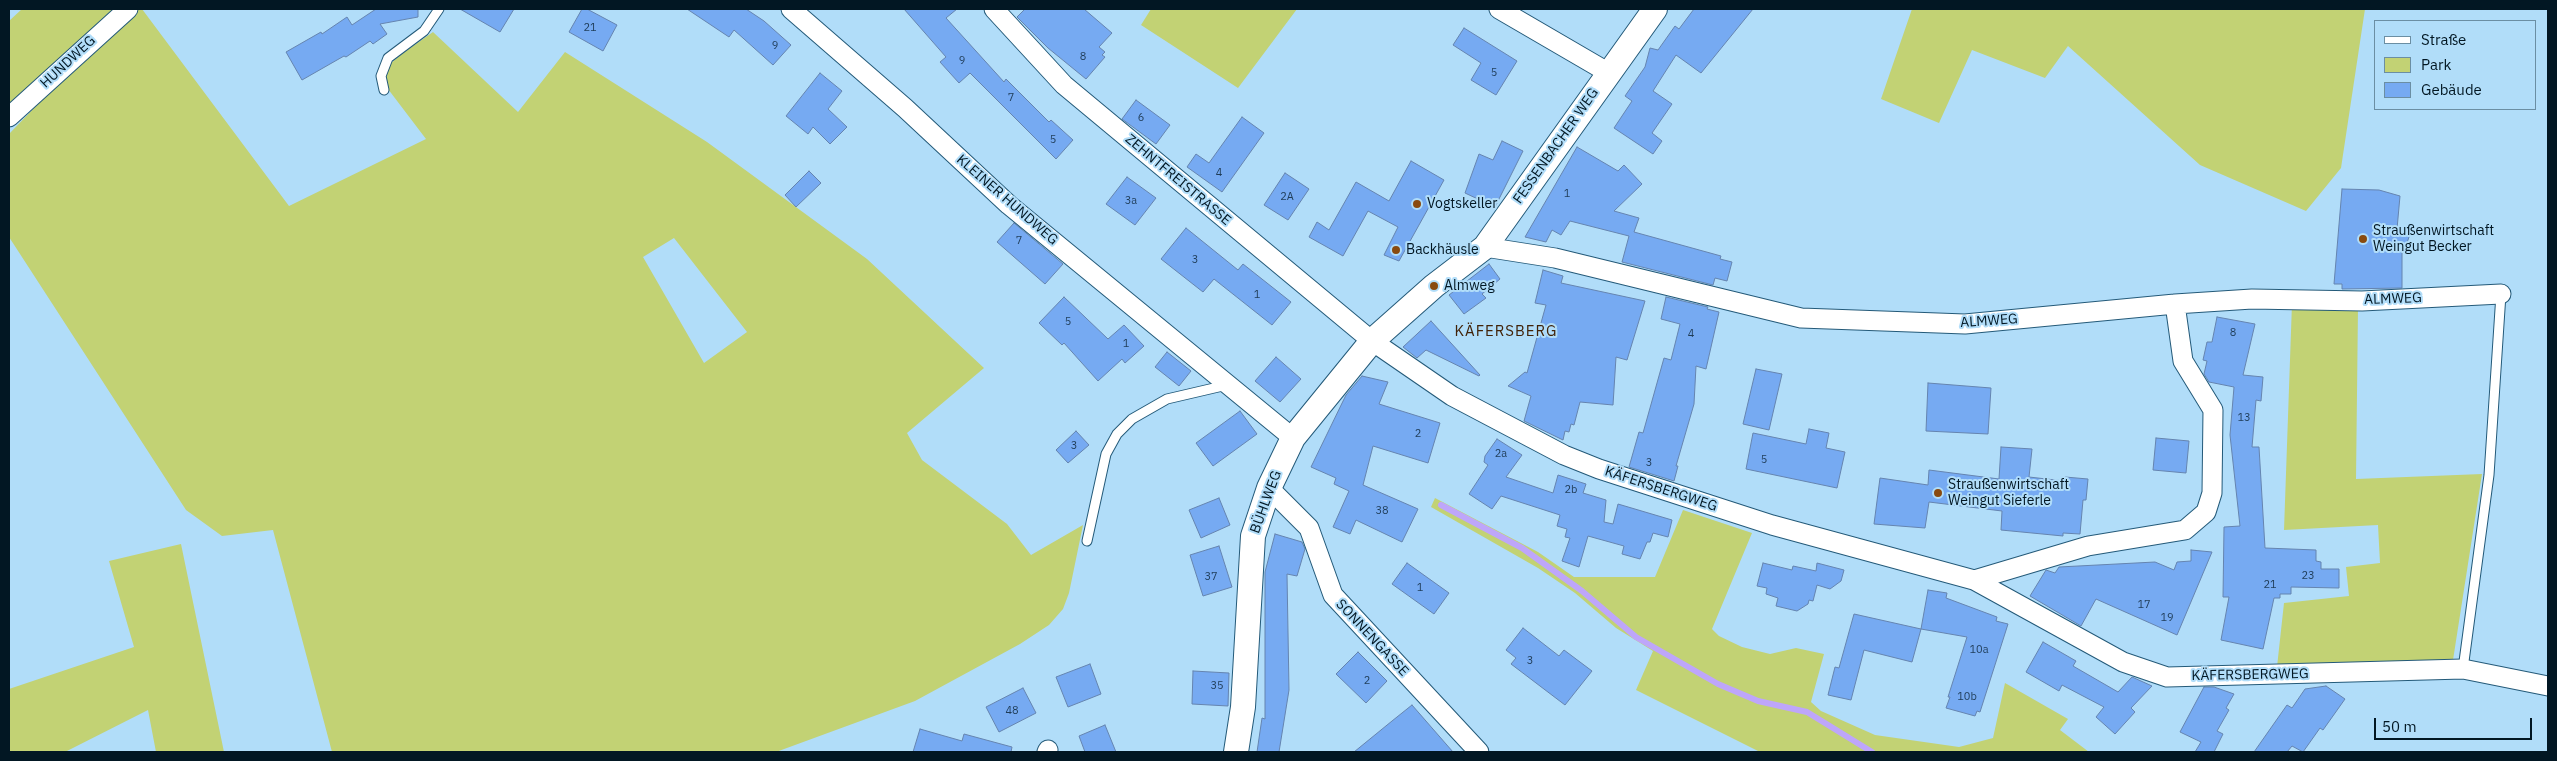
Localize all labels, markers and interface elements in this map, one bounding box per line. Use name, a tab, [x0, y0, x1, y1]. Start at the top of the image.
legend	[2374, 20, 2537, 110]
house number: 21	[583, 21, 597, 35]
text: Straße	[2421, 30, 2466, 49]
street label: HUNDWEG	[37, 32, 99, 92]
house number: 9	[772, 39, 778, 53]
house number: 8	[1080, 50, 1086, 64]
house number: 9	[959, 54, 965, 68]
text: Park	[2421, 55, 2451, 74]
house number: 5	[1491, 66, 1497, 80]
text: Gebäude	[2421, 80, 2482, 99]
street label: FESSENBACHER WEG	[1510, 85, 1602, 207]
house number: 7	[1008, 91, 1014, 105]
house number: 6	[1138, 111, 1144, 125]
street label: ZEHNTFREISTRASSE	[1122, 131, 1234, 229]
house number: 5	[1050, 133, 1056, 147]
street label: KLEINER HUNDWEG	[953, 151, 1061, 249]
house number: 4	[1216, 166, 1222, 180]
house number: 1	[1564, 187, 1570, 201]
house number: 2A	[1280, 190, 1294, 204]
house number: 3a	[1125, 194, 1137, 208]
place label: Vogtskeller	[1427, 196, 1497, 212]
marker: Vogtskeller	[1411, 198, 1423, 210]
place label: Straußenwirtschaft Weingut Becker	[2373, 223, 2494, 256]
marker: Straußenwirtschaft Weingut Becker	[2357, 233, 2369, 245]
house number: 7	[1016, 234, 1022, 248]
place label: Backhäusle	[1406, 242, 1479, 258]
marker: Backhäusle	[1390, 244, 1402, 256]
house number: 3	[1192, 253, 1198, 267]
place label: Almweg	[1444, 278, 1495, 294]
marker: Almweg	[1428, 280, 1440, 292]
house number: 1	[1254, 288, 1260, 302]
street label: ALMWEG	[2364, 290, 2422, 308]
street label: ALMWEG	[1960, 311, 2018, 331]
house number: 5	[1065, 315, 1071, 329]
district label: KÄFERSBERG	[1453, 323, 1559, 341]
house number: 8	[2230, 326, 2236, 340]
house number: 4	[1688, 327, 1694, 341]
house number: 1	[1123, 337, 1129, 351]
house number: 13	[2237, 411, 2251, 425]
house number: 2	[1415, 427, 1421, 441]
house number: 3	[1071, 439, 1077, 453]
house number: 2a	[1495, 447, 1507, 461]
house number: 5	[1761, 453, 1767, 467]
house number: 3	[1646, 456, 1652, 470]
street label: KÄFERSBERGWEG	[1603, 463, 1719, 515]
street label: BÜHLWEG	[1247, 468, 1285, 536]
place label: Straußenwirtschaft Weingut Sieferle	[1948, 477, 2069, 510]
house number: 2b	[1565, 483, 1577, 497]
marker: Straußenwirtschaft Weingut Sieferle	[1932, 487, 1944, 499]
house number: 38	[1375, 504, 1389, 518]
house number: 23	[2301, 569, 2315, 583]
house number: 37	[1204, 570, 1218, 584]
house number: 21	[2263, 578, 2277, 592]
house number: 1	[1417, 581, 1423, 595]
street label: SONNENGASSE	[1332, 596, 1412, 680]
house number: 17	[2137, 598, 2151, 612]
house number: 19	[2160, 611, 2174, 625]
house number: 10a	[1969, 643, 1989, 657]
house number: 3	[1527, 654, 1533, 668]
street label: KÄFERSBERGWEG	[2191, 666, 2309, 684]
house number: 2	[1364, 674, 1370, 688]
house number: 35	[1210, 679, 1224, 693]
house number: 10b	[1957, 690, 1977, 704]
house number: 48	[1005, 704, 1019, 718]
scale bar	[2377, 708, 2534, 740]
text: 50 m	[2382, 717, 2417, 736]

